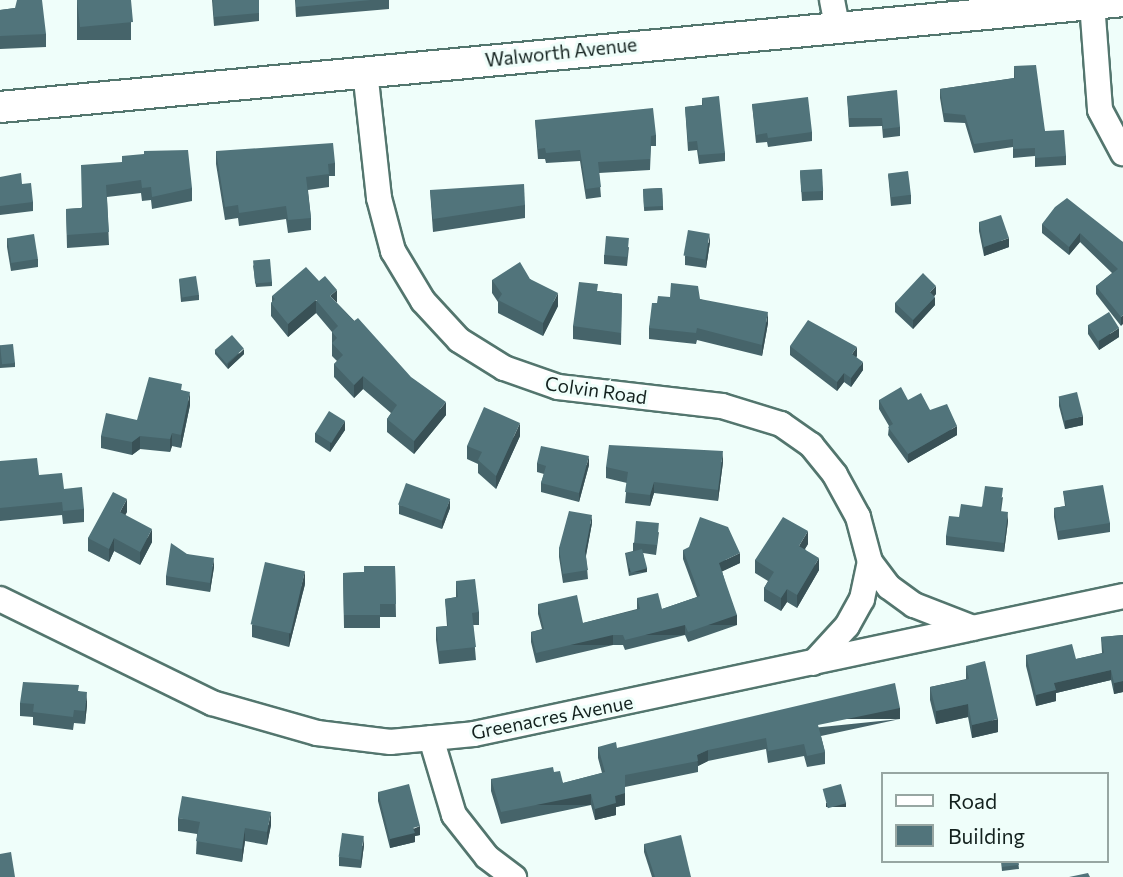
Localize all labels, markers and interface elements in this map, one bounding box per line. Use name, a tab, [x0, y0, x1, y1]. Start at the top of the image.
street label: Walworth Avenue	[484, 33, 638, 71]
street label: Colvin Road	[544, 372, 648, 408]
street label: Greenacres Avenue	[469, 690, 635, 744]
legend	[881, 772, 1109, 863]
text: Road	[948, 788, 997, 813]
text: Building	[948, 823, 1025, 848]

